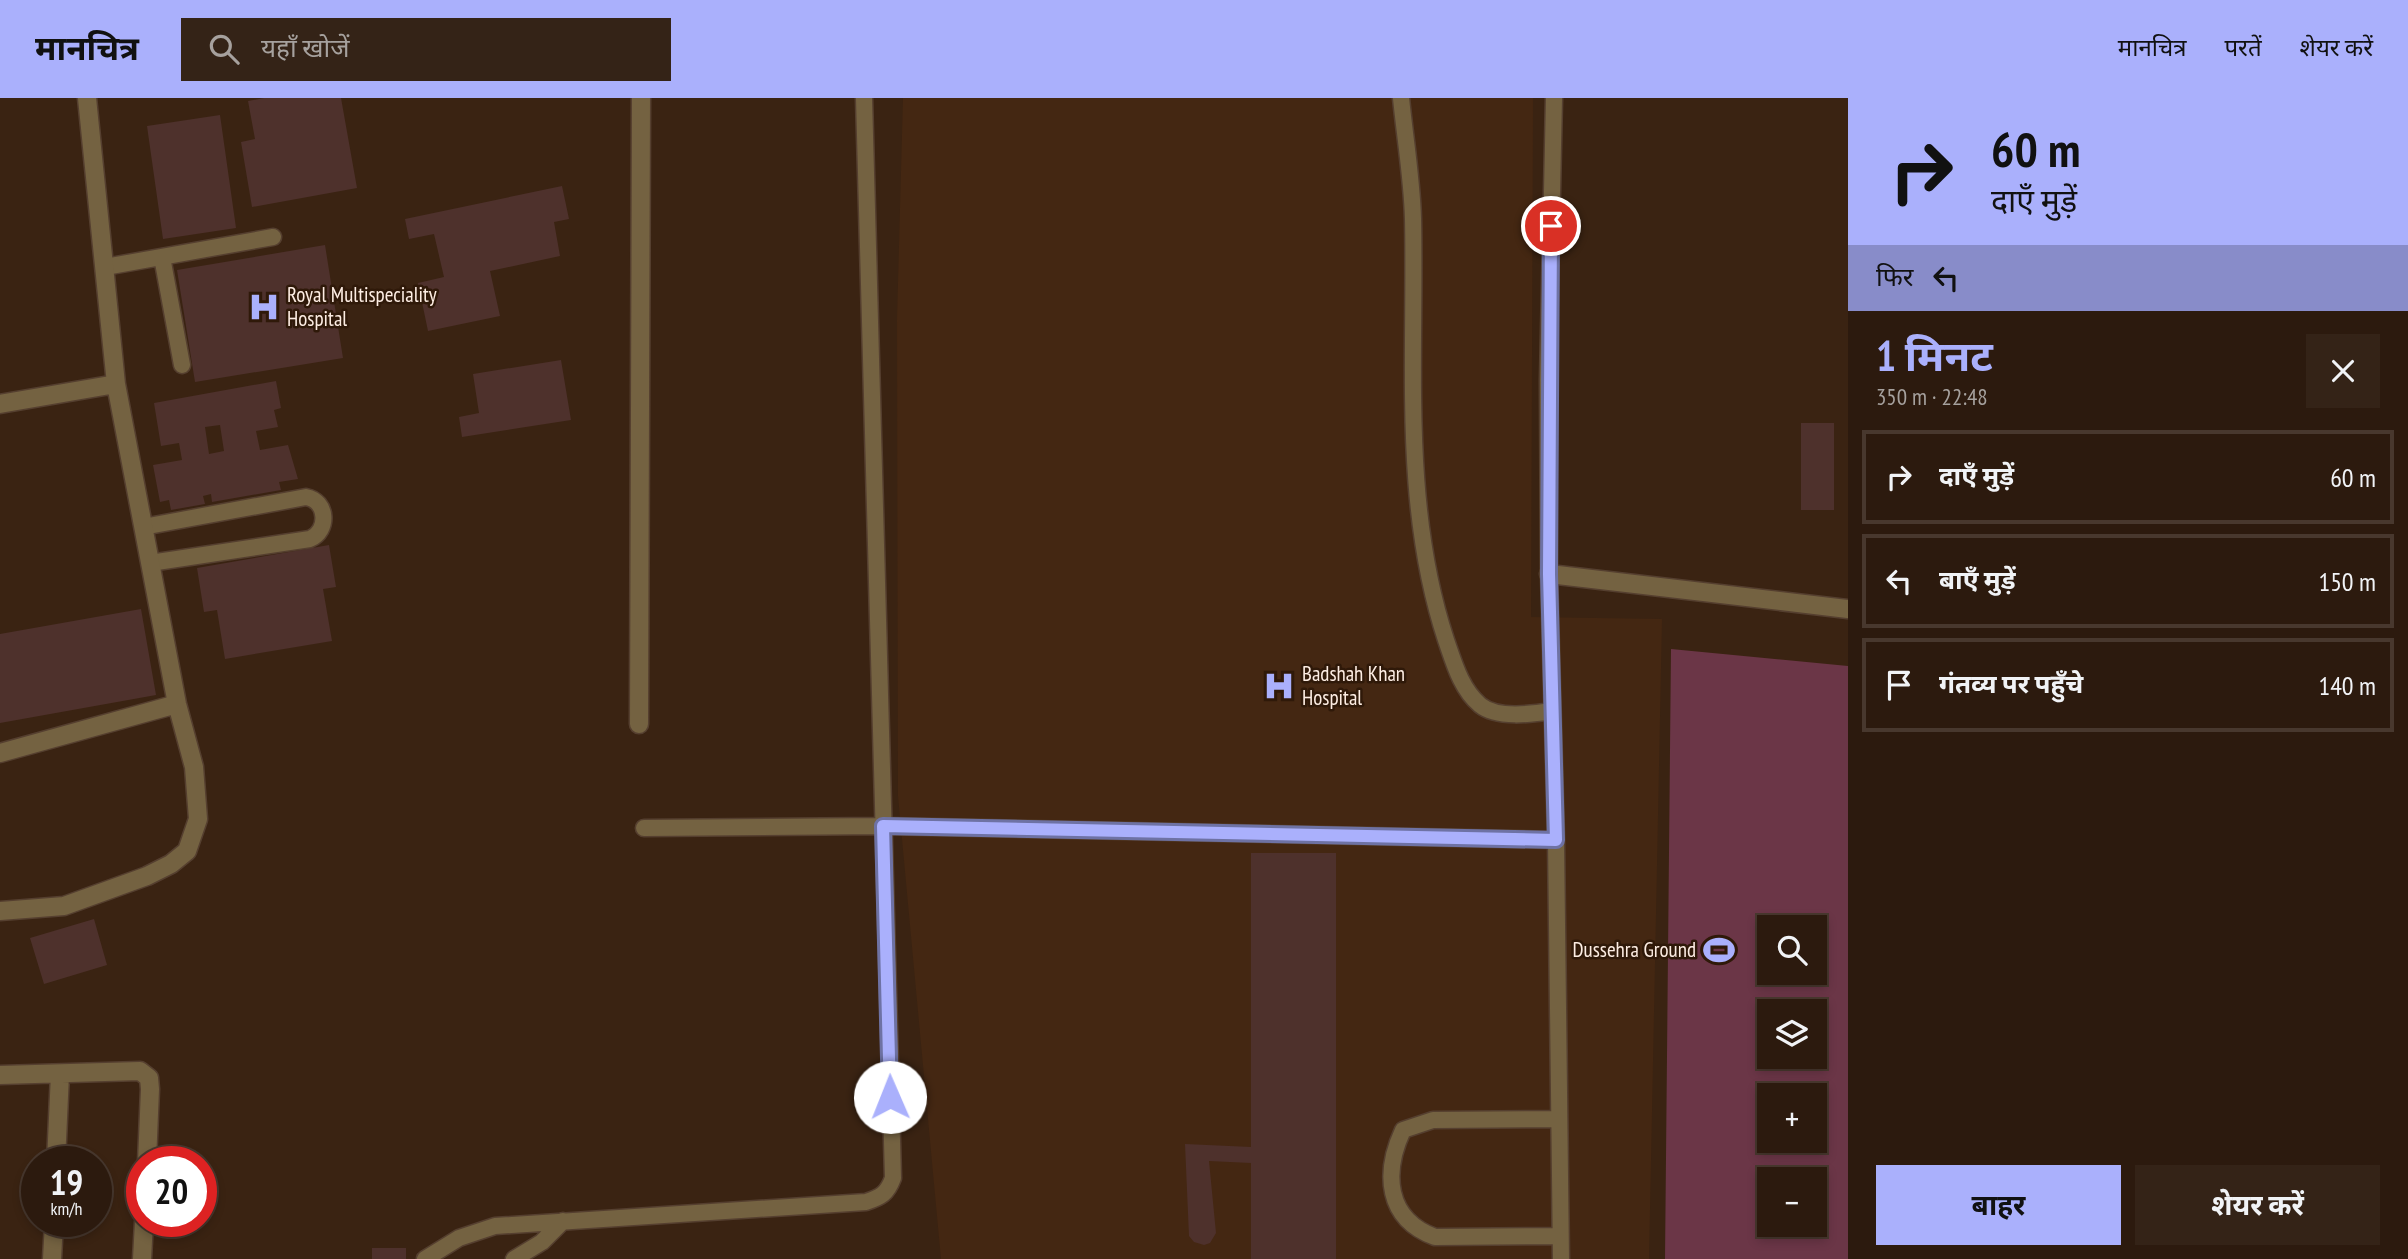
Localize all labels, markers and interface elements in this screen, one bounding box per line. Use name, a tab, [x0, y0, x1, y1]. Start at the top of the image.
search box	[181, 18, 671, 81]
text: मानचित्र	[35, 26, 139, 69]
icon: search	[205, 30, 243, 68]
text: यहाँ खोजें	[261, 31, 349, 64]
text: मानचित्र	[2118, 32, 2186, 63]
text: परतें	[2224, 32, 2262, 63]
text: शेयर करें	[2300, 32, 2373, 63]
text: 60 m	[1991, 117, 2080, 181]
icon: right	[1876, 126, 1967, 217]
text: दाएँ मुड़ें	[1991, 179, 2077, 221]
pin	[1521, 196, 1581, 256]
icon: arrive	[1532, 207, 1570, 245]
icon: left	[1927, 259, 1965, 297]
text: फिर	[1876, 260, 1913, 293]
place label: Royal Multispeciality Hospital	[287, 281, 437, 332]
hospital icon: Royal Multispeciality Hospital	[247, 290, 281, 324]
text: 1 मिनट	[1876, 328, 1993, 383]
button: close	[2306, 334, 2380, 408]
text: 350 m · 22:48	[1876, 382, 1988, 411]
icon: right	[1880, 458, 1918, 496]
text: दाएँ मुड़ें	[1939, 459, 2014, 492]
text: 60 m	[2330, 461, 2376, 494]
icon: left	[1880, 562, 1918, 600]
text: बाएँ मुड़ें	[1939, 563, 2016, 596]
text: 150 m	[2318, 565, 2376, 598]
place label: Badshah Khan Hospital	[1302, 660, 1405, 711]
icon: arrive	[1880, 666, 1918, 704]
text: गंतव्य पर पहुँचे	[1939, 667, 2083, 700]
hospital icon: Badshah Khan Hospital	[1262, 669, 1296, 703]
text: 140 m	[2318, 669, 2376, 702]
map controls	[1757, 915, 1827, 1237]
button: search	[1757, 915, 1827, 985]
sports icon: Dussehra Ground	[1702, 933, 1736, 967]
place label: Dussehra Ground	[1573, 936, 1696, 963]
button: layers	[1757, 999, 1827, 1069]
position arrow	[853, 1060, 927, 1134]
button: +	[1757, 1083, 1827, 1153]
speed limit sign: 20	[126, 1146, 217, 1237]
text: 19	[50, 1159, 83, 1205]
button: बाहर	[1876, 1165, 2121, 1245]
button: शेयर करें	[2135, 1165, 2380, 1245]
button: −	[1757, 1167, 1827, 1237]
text: km/h	[51, 1197, 82, 1220]

